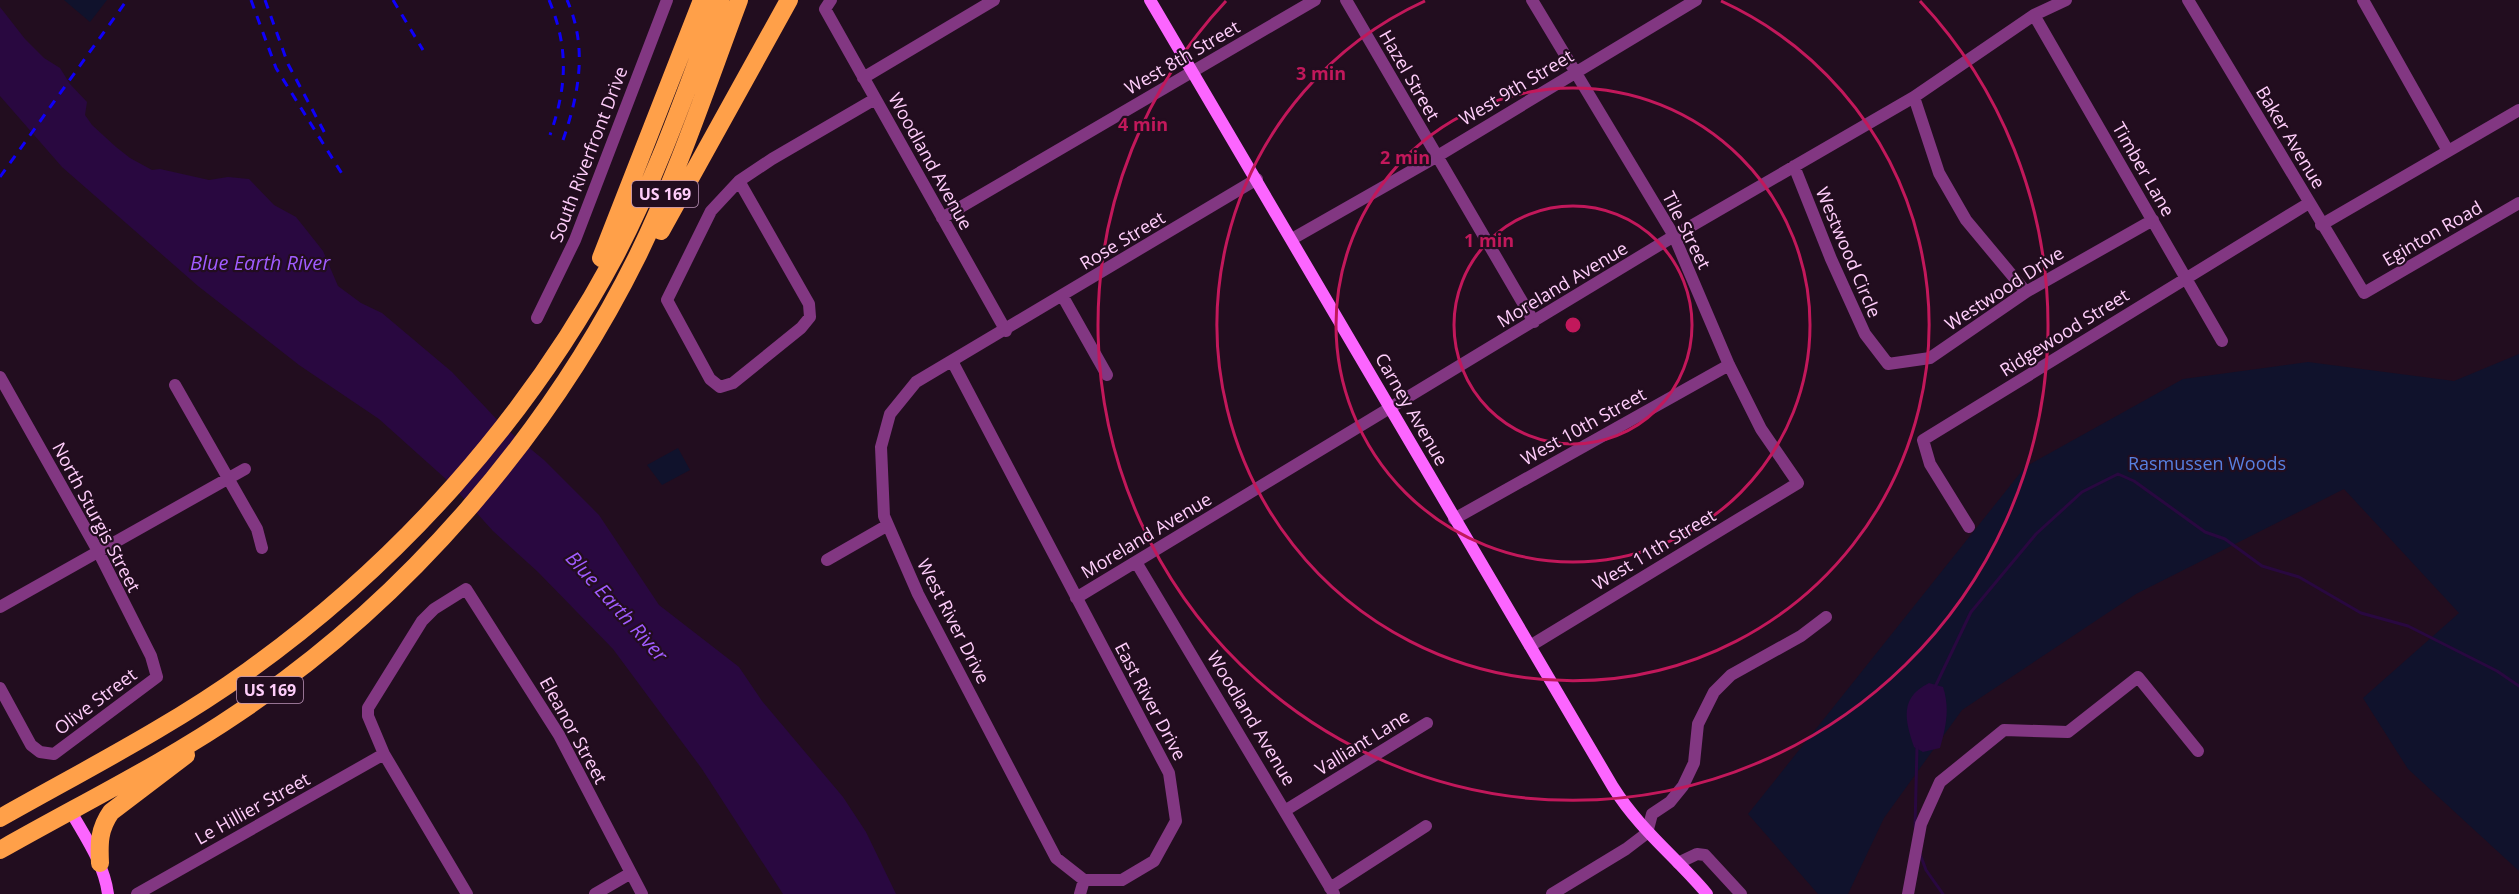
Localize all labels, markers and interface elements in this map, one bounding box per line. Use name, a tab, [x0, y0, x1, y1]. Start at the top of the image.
street label: West 8th Street	[1120, 14, 1244, 100]
street label: Hazel Street	[1374, 25, 1446, 125]
street label: West 9th Street	[1454, 43, 1578, 131]
text: 3 min	[1296, 61, 1346, 85]
street label: South Riverfront Drive	[543, 63, 633, 245]
street label: Baker Avenue	[2251, 81, 2331, 193]
street label: Woodland Avenue	[883, 88, 979, 234]
text: 4 min	[1118, 112, 1168, 136]
street label: Timber Lane	[2107, 118, 2181, 220]
text: 2 min	[1380, 145, 1430, 169]
road number: US 169	[632, 181, 698, 207]
street label: Westwood Circle	[1811, 183, 1887, 321]
street label: Tile Street	[1657, 187, 1717, 273]
street label: Eginton Road	[2378, 195, 2486, 271]
street label: Rose Street	[1075, 205, 1169, 275]
text: 1 min	[1464, 228, 1514, 252]
street label: Moreland Avenue	[1492, 235, 1632, 333]
street label: Westwood Drive	[1940, 241, 2068, 335]
water label: Blue Earth River	[190, 249, 331, 276]
street label: Ridgewood Street	[1995, 283, 2133, 381]
centre of rings	[1563, 315, 1583, 335]
street label: Carney Avenue	[1370, 348, 1454, 470]
street label: West 10th Street	[1516, 382, 1650, 470]
street label: North Sturgis Street	[47, 438, 147, 596]
park label: Rasmussen Woods	[2128, 451, 2286, 475]
street label: Moreland Avenue	[1076, 486, 1216, 584]
street label: West 11th Street	[1588, 503, 1720, 595]
water label: Blue Earth River	[560, 545, 675, 668]
street label: West River Drive	[912, 554, 996, 688]
street label: East River Drive	[1110, 638, 1192, 764]
street label: Woodland Avenue	[1202, 646, 1302, 790]
street label: Olive Street	[49, 662, 141, 740]
street label: Eleanor Street	[535, 672, 613, 788]
road number: US 169	[237, 677, 303, 703]
street label: Valliant Lane	[1310, 703, 1414, 781]
street label: Le Hillier Street	[190, 766, 314, 850]

